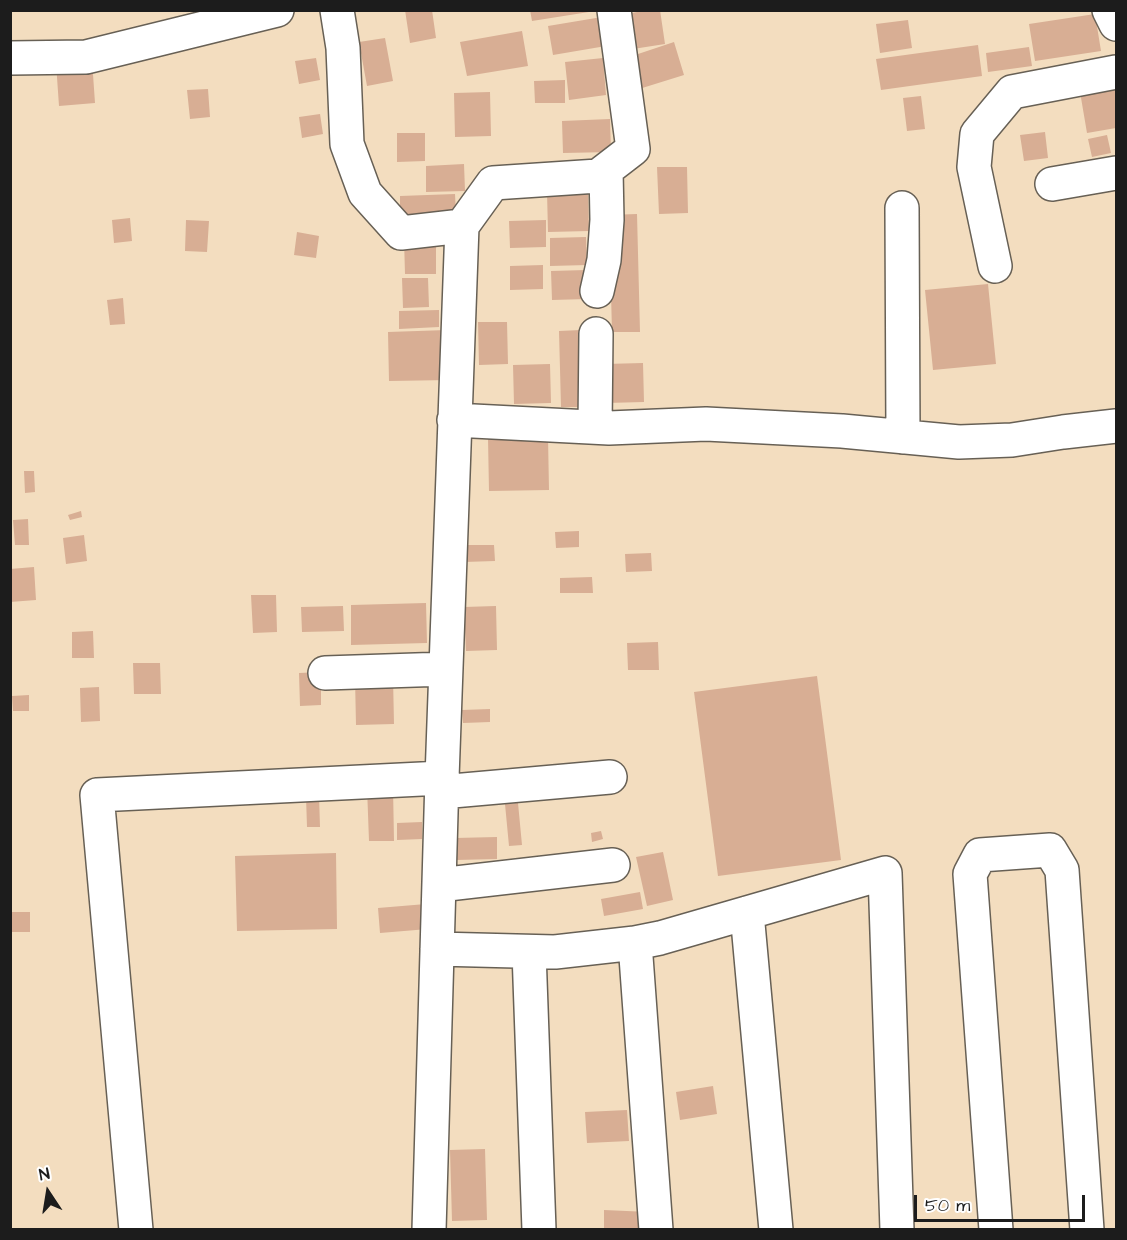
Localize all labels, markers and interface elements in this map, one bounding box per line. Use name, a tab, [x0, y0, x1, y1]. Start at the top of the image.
north arrow	[18, 1162, 78, 1222]
text: N	[37, 1163, 51, 1186]
scale bar	[917, 1183, 1088, 1221]
text: 50 m	[925, 1193, 970, 1218]

